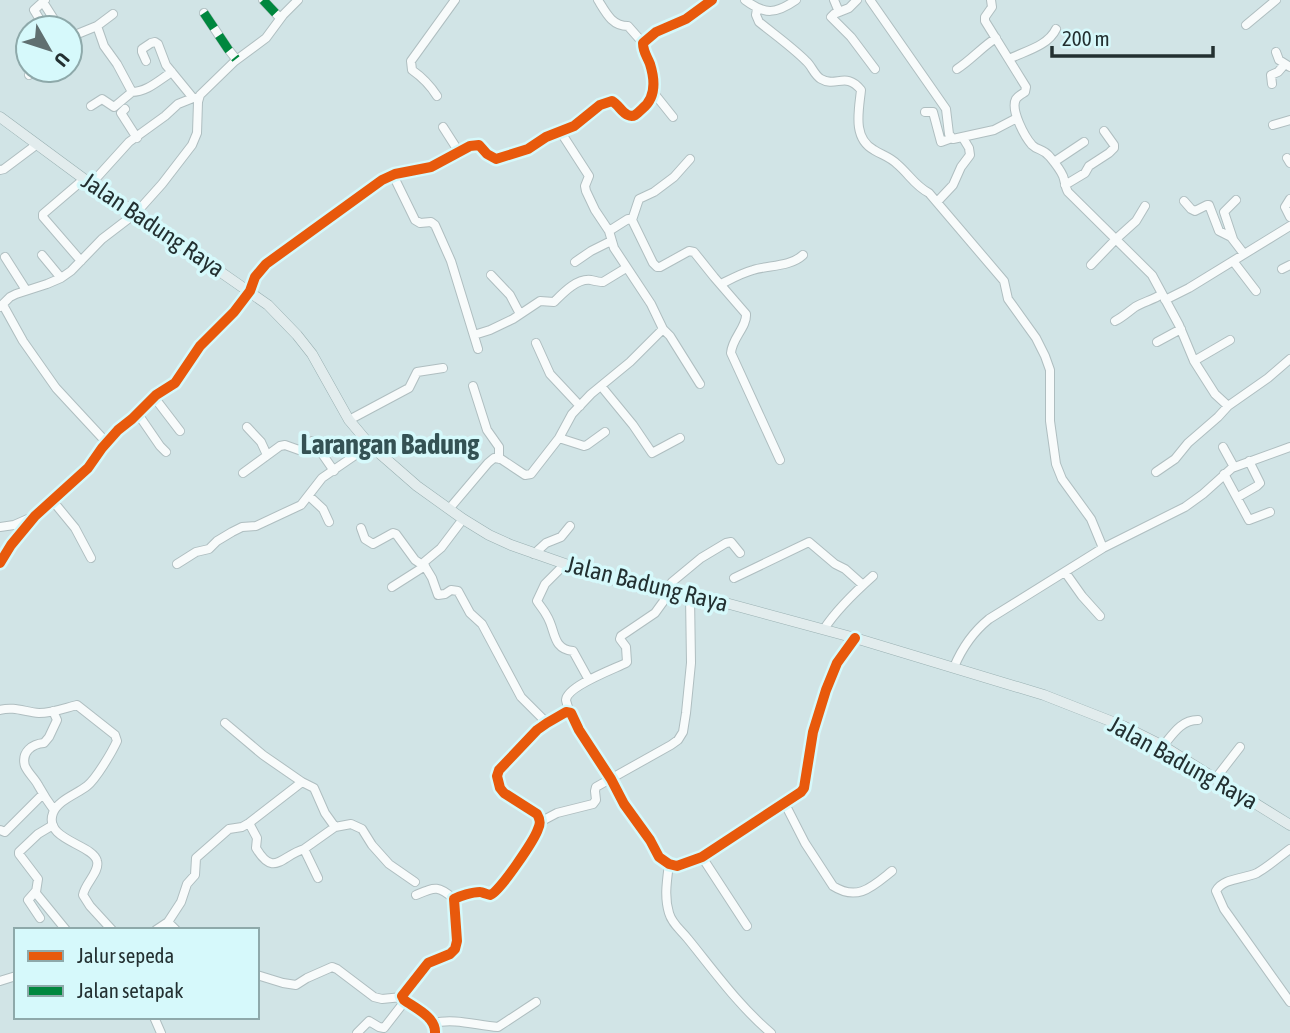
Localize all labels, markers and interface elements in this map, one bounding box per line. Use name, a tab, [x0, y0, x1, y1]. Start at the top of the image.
north arrow	[14, 14, 84, 84]
scale bar	[1052, 14, 1213, 58]
text: 200 m	[1062, 26, 1110, 50]
text: U	[50, 48, 74, 71]
street label: Jalan Badung Raya	[77, 167, 230, 282]
district label: Larangan Badung	[301, 428, 480, 460]
street label: Jalan Badung Raya	[563, 550, 731, 617]
street label: Jalan Badung Raya	[1104, 711, 1262, 815]
legend	[14, 928, 259, 1019]
text: Jalur sepeda	[77, 943, 174, 967]
text: Jalan setapak	[77, 978, 184, 1002]

